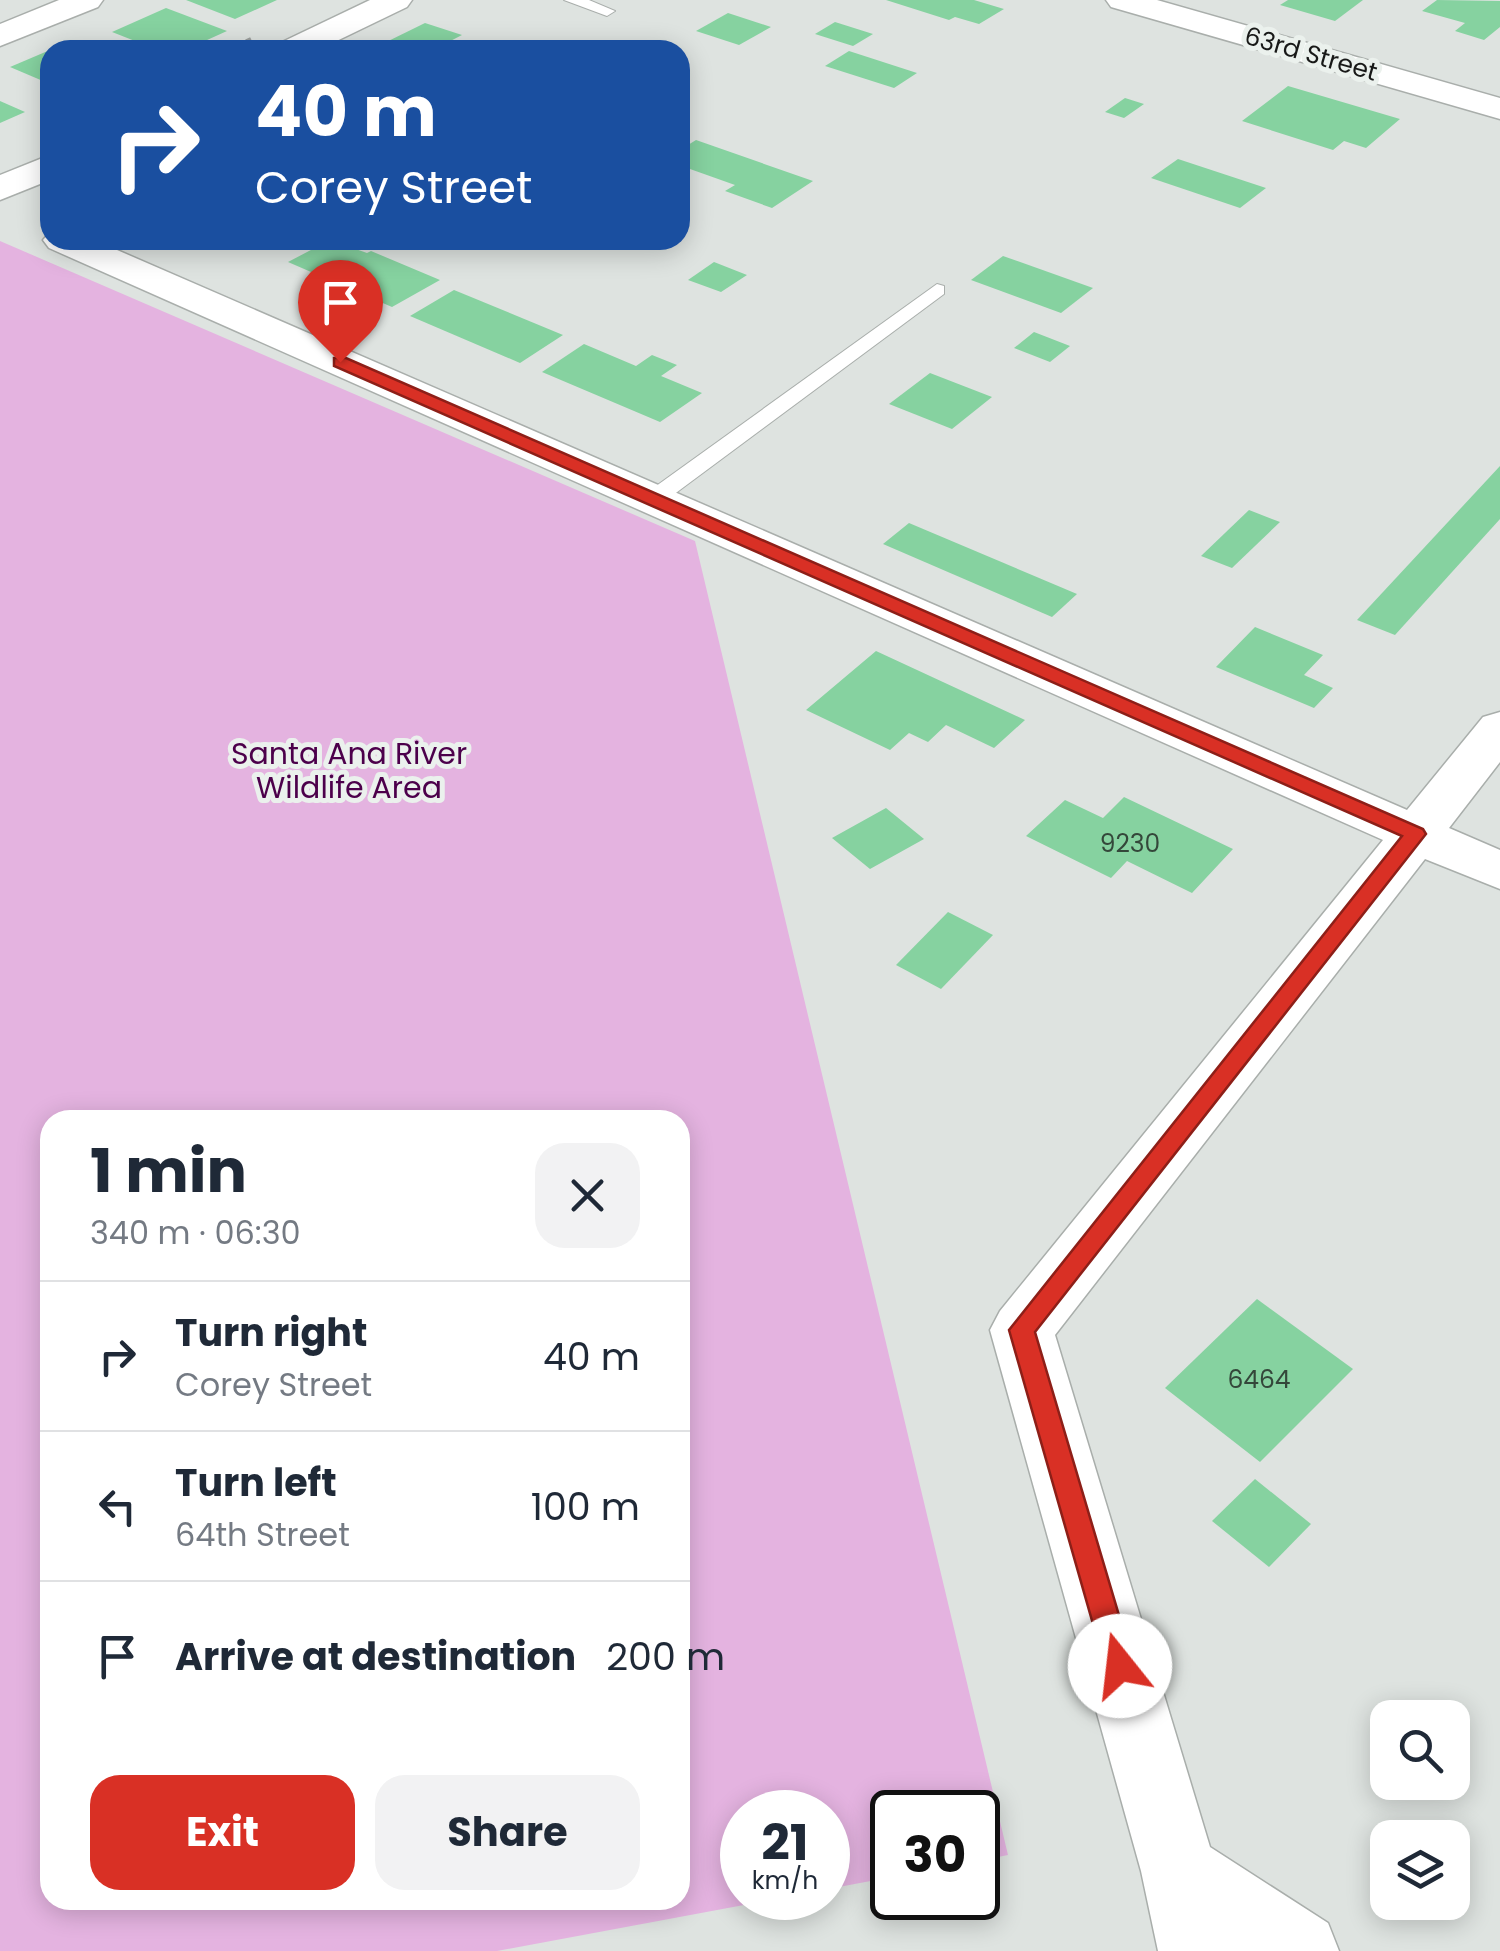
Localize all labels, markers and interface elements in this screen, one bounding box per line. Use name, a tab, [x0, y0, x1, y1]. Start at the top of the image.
street label: 63rd Street	[1240, 18, 1382, 90]
text: 40 m	[255, 62, 437, 161]
icon: right	[90, 80, 220, 210]
text: Corey Street	[255, 156, 532, 219]
pin	[298, 260, 383, 363]
icon: arrive	[313, 275, 368, 330]
park label: Santa Ana River Wildlife Area	[231, 732, 467, 809]
house number: 9230	[1100, 826, 1160, 861]
text: 1 min	[90, 1129, 247, 1213]
button: close	[535, 1143, 640, 1248]
text: 340 m · 06:30	[90, 1210, 301, 1255]
text: Turn right	[175, 1306, 367, 1359]
icon: right	[90, 1329, 145, 1384]
text: 40 m	[543, 1330, 640, 1383]
text: Corey Street	[175, 1362, 372, 1407]
house number: 6464	[1227, 1362, 1291, 1397]
text: Turn left	[175, 1456, 337, 1509]
icon: left	[90, 1479, 145, 1534]
text: 100 m	[531, 1480, 640, 1533]
text: 64th Street	[175, 1512, 350, 1557]
position arrow	[1068, 1614, 1172, 1718]
icon: arrive	[90, 1629, 145, 1684]
text: Arrive at destination	[175, 1630, 576, 1683]
text: 200 m	[606, 1630, 725, 1683]
map controls	[1370, 1700, 1470, 1920]
button: search	[1370, 1700, 1470, 1800]
button: Exit	[90, 1775, 355, 1890]
button: Share	[375, 1775, 640, 1890]
speed limit sign: 30	[870, 1790, 1000, 1920]
text: 21	[761, 1807, 809, 1878]
button: layers	[1370, 1820, 1470, 1920]
text: km/h	[752, 1863, 818, 1898]

